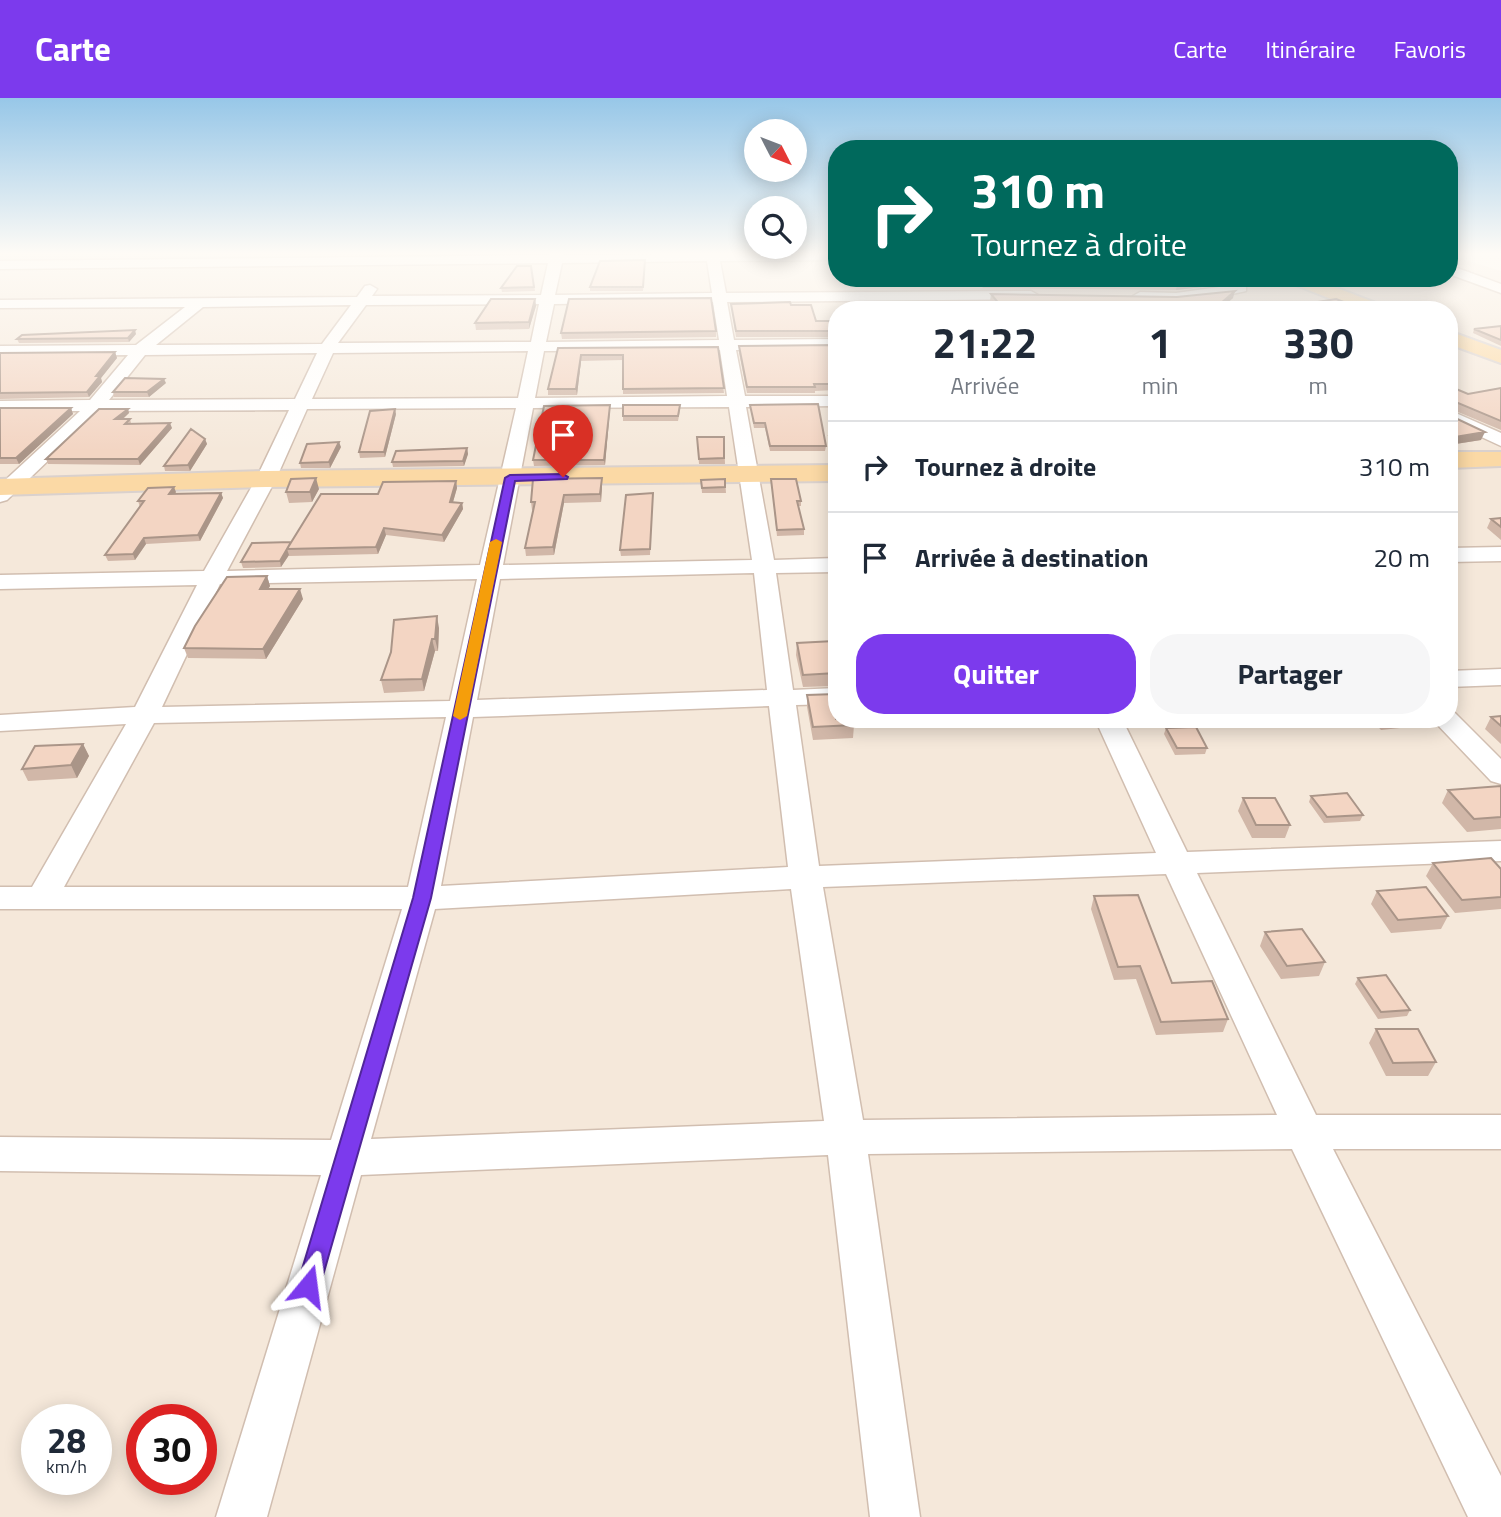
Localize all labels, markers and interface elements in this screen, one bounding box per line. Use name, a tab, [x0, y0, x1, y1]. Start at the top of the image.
text: Carte	[35, 24, 111, 74]
text: Carte	[1173, 31, 1227, 67]
text: Itinéraire	[1265, 31, 1356, 67]
text: Favoris	[1394, 31, 1466, 67]
north arrow	[744, 119, 807, 182]
map controls	[744, 119, 807, 259]
text: 310 m	[971, 152, 1105, 227]
icon: right	[856, 168, 947, 259]
button: search	[744, 196, 807, 259]
text: Tournez à droite	[971, 220, 1187, 268]
text: 21:22	[932, 310, 1037, 374]
text: 1	[1148, 310, 1172, 374]
text: 330	[1283, 310, 1353, 374]
text: Arrivée	[951, 368, 1019, 403]
text: min	[1142, 368, 1178, 403]
text: m	[1309, 368, 1328, 403]
pin	[533, 405, 593, 477]
icon: arrive	[544, 416, 582, 454]
text: Tournez à droite	[915, 447, 1096, 486]
text: 310 m	[1359, 447, 1430, 486]
icon: right	[856, 448, 894, 486]
text: Arrivée à destination	[915, 538, 1149, 577]
text: 20 m	[1373, 538, 1430, 577]
icon: arrive	[856, 539, 894, 577]
button: Quitter	[856, 634, 1136, 714]
button: Partager	[1150, 634, 1430, 714]
position arrow	[271, 1249, 345, 1323]
speed limit sign: 30	[126, 1404, 217, 1495]
text: 28	[47, 1413, 86, 1467]
text: km/h	[46, 1453, 87, 1480]

